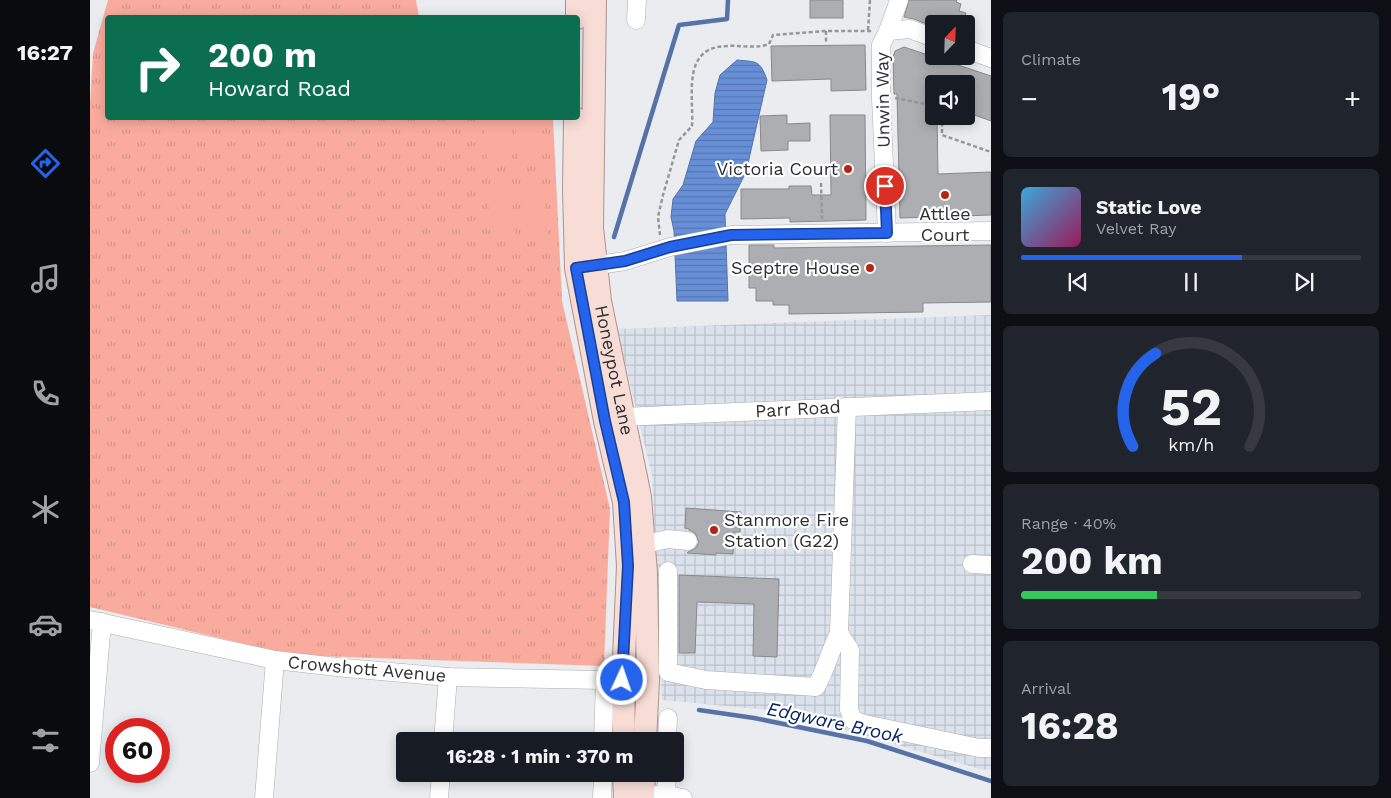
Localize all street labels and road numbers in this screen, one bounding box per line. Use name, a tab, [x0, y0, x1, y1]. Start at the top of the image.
street label: Unwin Way	[871, 51, 894, 148]
street label: Honeypot Lane	[591, 303, 638, 437]
street label: Parr Road	[755, 396, 841, 421]
street label: Crowshott Avenue	[287, 651, 447, 686]

